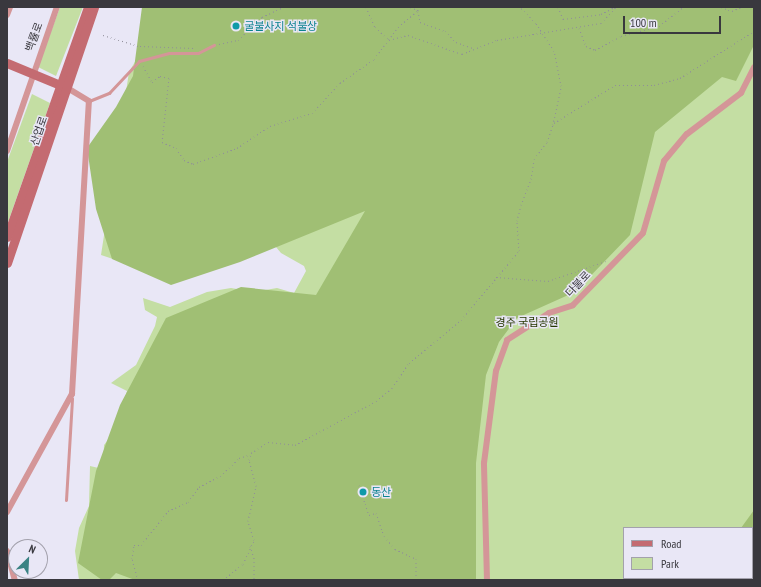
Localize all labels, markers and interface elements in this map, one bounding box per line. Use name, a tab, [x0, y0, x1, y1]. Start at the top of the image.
scale bar	[625, 8, 723, 34]
text: 100 m	[630, 15, 657, 30]
place label: 굴불사지 석불상	[244, 19, 317, 33]
street label: 백률로	[23, 20, 45, 54]
marker: 굴불사지 석불상	[231, 21, 241, 31]
street label: 산업로	[28, 114, 50, 148]
street label: 다불로	[563, 268, 593, 300]
park label: 경주 국립공원	[495, 315, 559, 329]
place label: 동산	[371, 485, 391, 499]
marker: 동산	[358, 487, 368, 497]
legend	[623, 527, 753, 579]
text: Road	[661, 536, 681, 551]
north arrow	[8, 539, 48, 579]
text: N	[27, 541, 38, 557]
text: Park	[661, 556, 679, 571]

